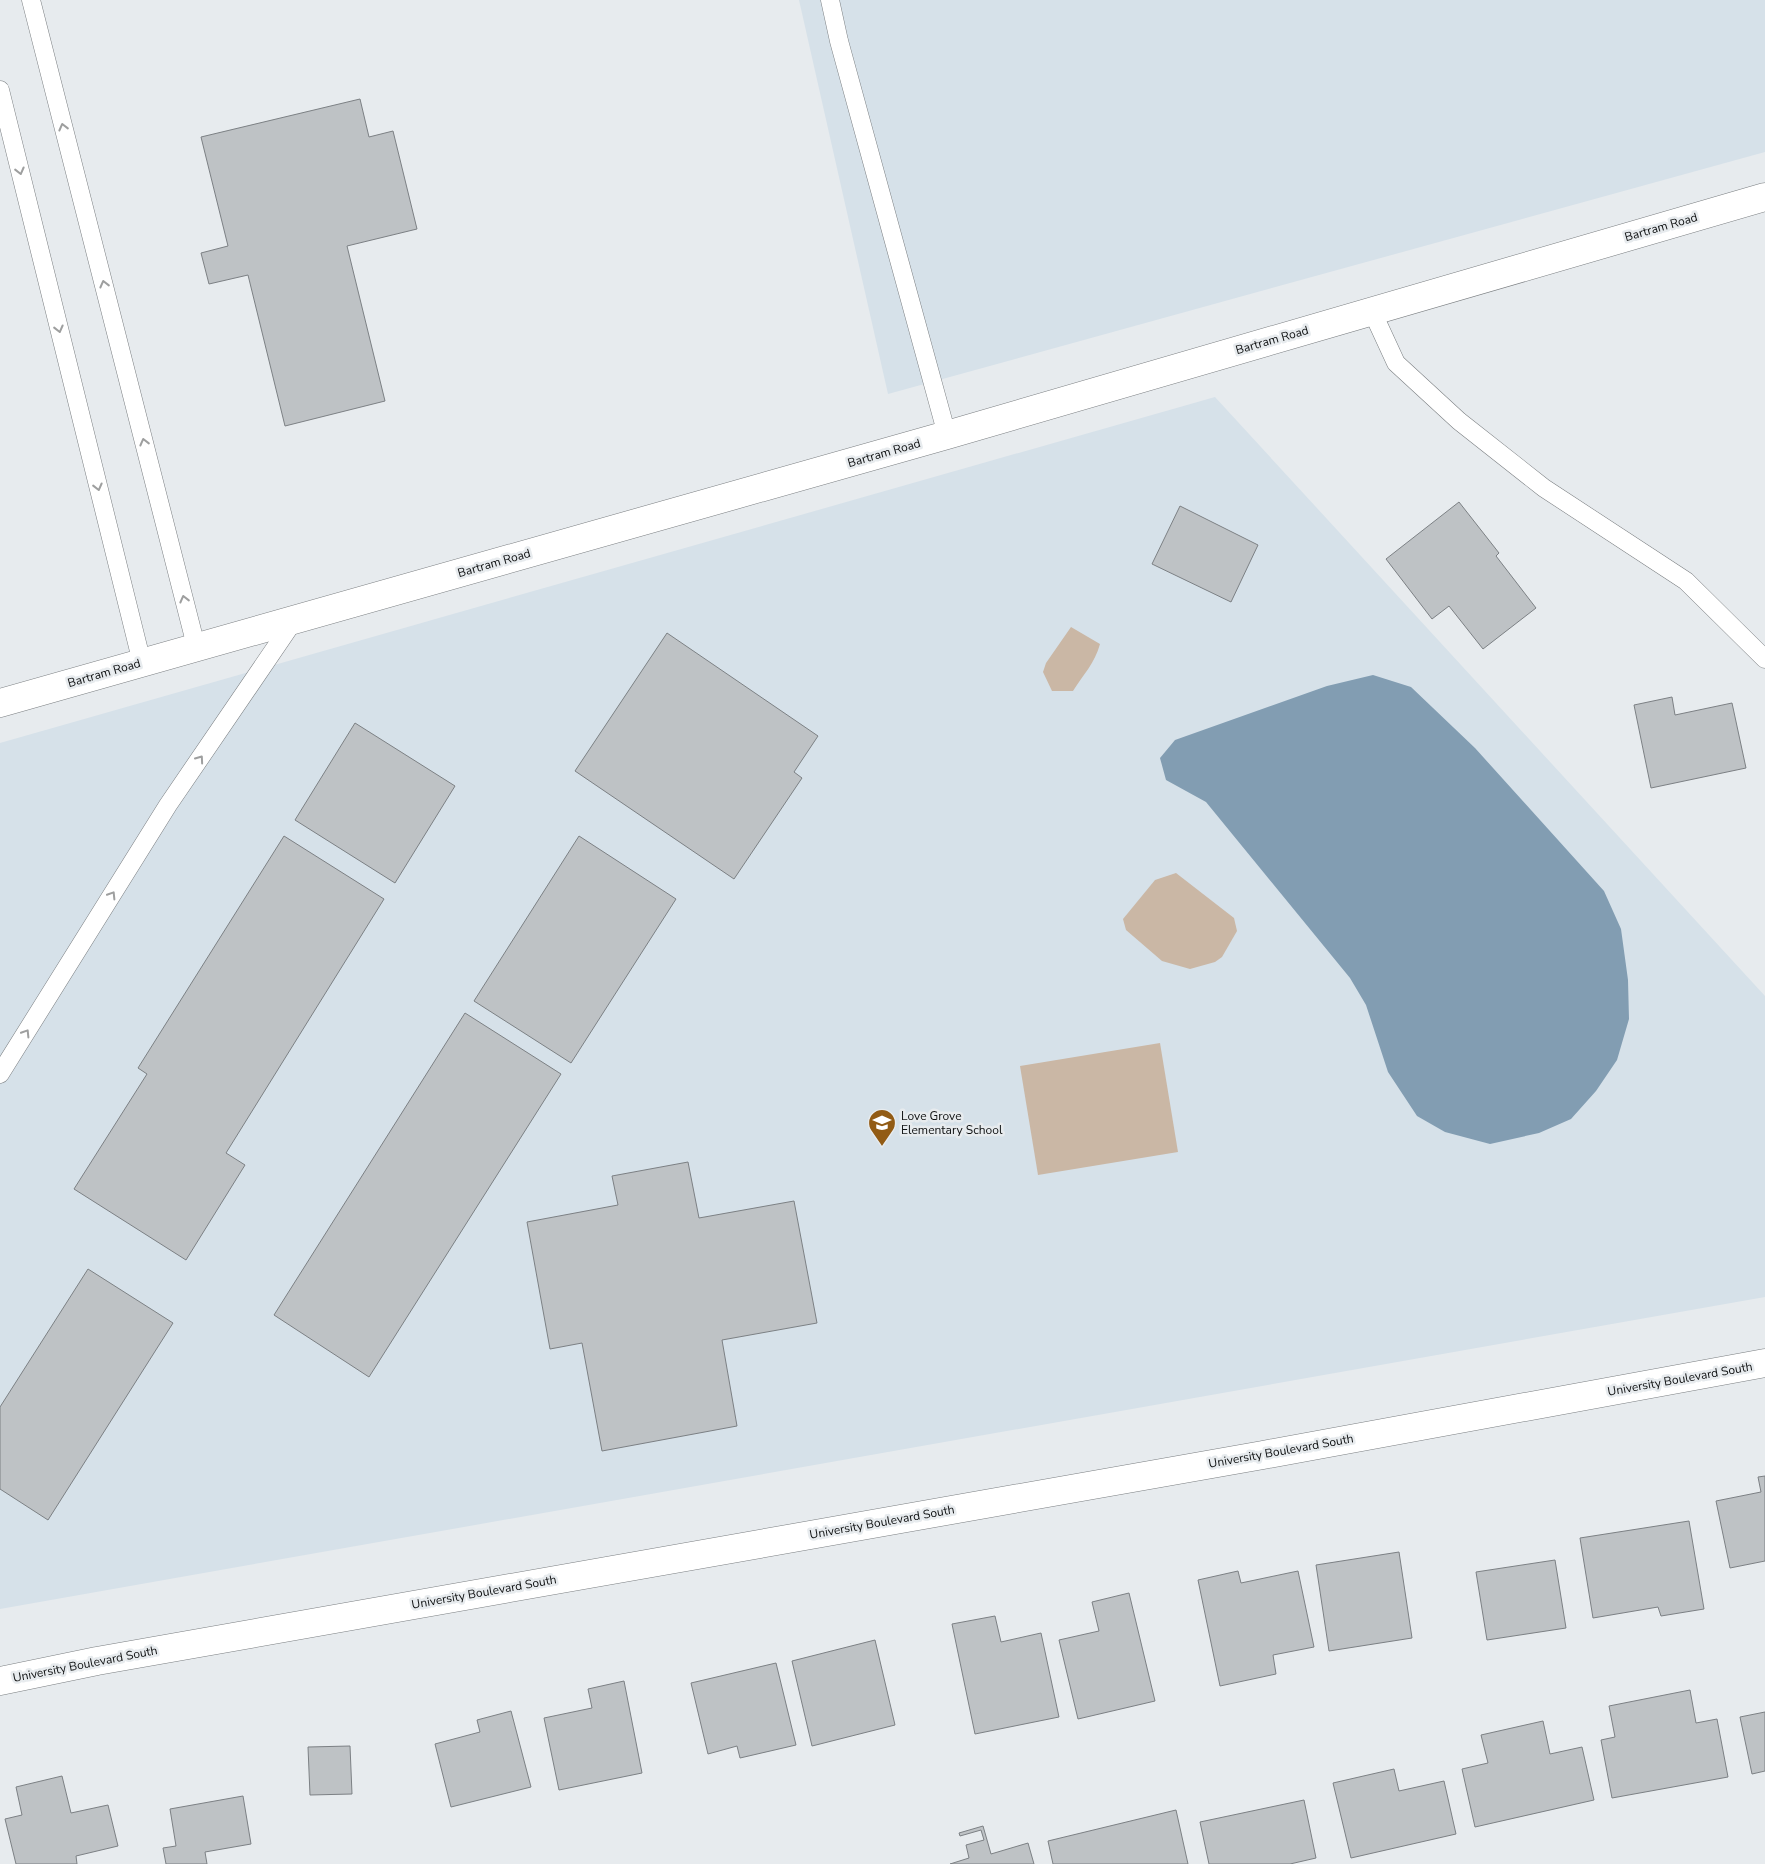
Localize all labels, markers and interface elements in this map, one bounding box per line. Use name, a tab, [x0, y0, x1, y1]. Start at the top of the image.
one-way arrow	[58, 123, 69, 132]
one-way arrow	[14, 167, 25, 176]
street label: Bartram Road	[1623, 209, 1699, 245]
one-way arrow	[99, 281, 109, 289]
street label: Bartram Road	[1234, 322, 1310, 358]
one-way arrow	[53, 324, 64, 333]
street label: Bartram Road	[846, 435, 922, 471]
one-way arrow	[139, 437, 150, 446]
one-way arrow	[92, 482, 103, 491]
street label: Bartram Road	[456, 545, 532, 581]
one-way arrow	[180, 596, 190, 604]
street label: Bartram Road	[66, 655, 142, 691]
one-way arrow	[194, 755, 203, 764]
one-way arrow	[105, 892, 115, 901]
one-way arrow	[19, 1030, 29, 1039]
school or university icon: Love Grove Elementary School	[867, 1108, 897, 1147]
place label: Love Grove Elementary School	[901, 1108, 1003, 1138]
street label: University Boulevard South	[1606, 1358, 1754, 1400]
street label: University Boulevard South	[1207, 1430, 1355, 1472]
street label: University Boulevard South	[808, 1501, 956, 1543]
street label: University Boulevard South	[410, 1571, 558, 1613]
street label: University Boulevard South	[11, 1642, 159, 1686]

